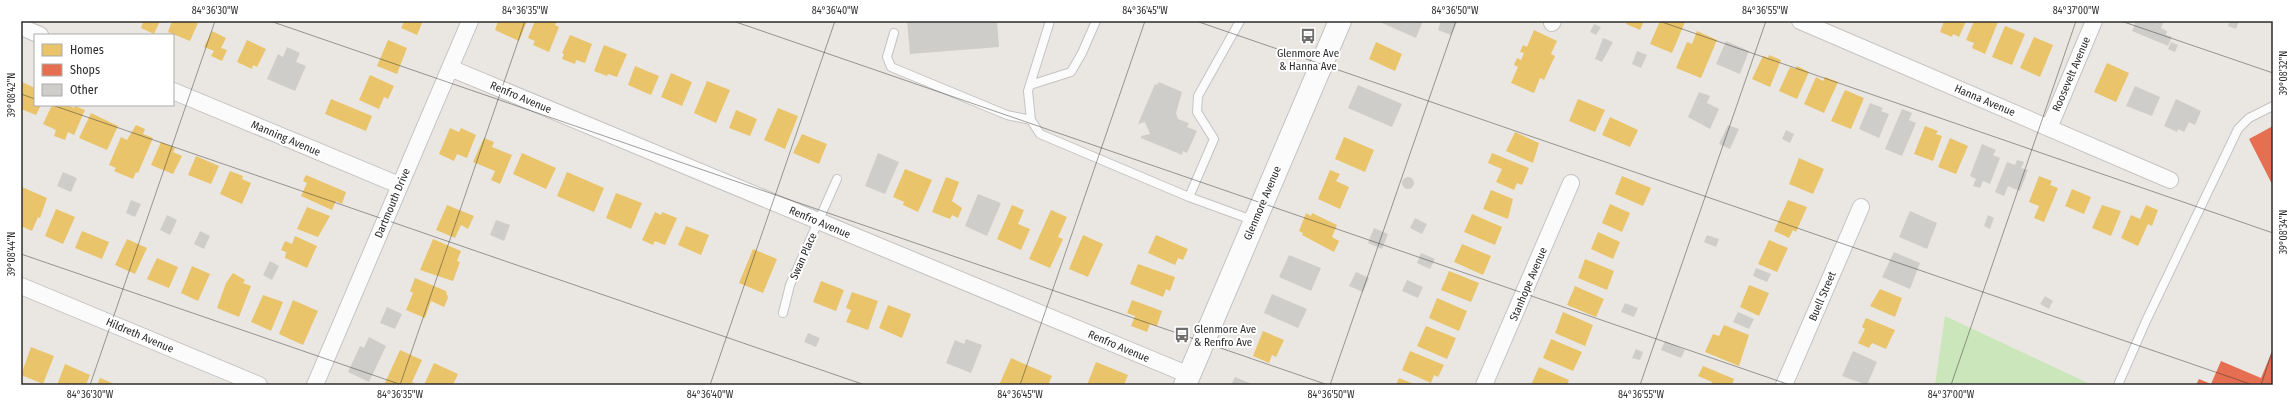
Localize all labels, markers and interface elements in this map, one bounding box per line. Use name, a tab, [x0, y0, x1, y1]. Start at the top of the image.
text: 84°36'30"W	[192, 5, 239, 17]
text: 84°36'35"W	[502, 5, 548, 17]
text: 84°36'40"W	[812, 5, 859, 17]
text: 84°36'45"W	[1122, 5, 1168, 17]
text: 84°36'50"W	[1432, 5, 1479, 17]
text: 84°36'55"W	[1742, 5, 1788, 17]
text: 84°37'00"W	[2053, 5, 2100, 17]
bus stop icon: Glenmore Ave & Hanna Ave	[1299, 27, 1317, 45]
legend	[34, 34, 174, 106]
street label: Roosevelt Avenue	[2050, 35, 2093, 114]
text: Homes	[70, 43, 104, 57]
place label: Glenmore Ave & Hanna Ave	[1277, 47, 1339, 73]
text: 39°08'32"N	[2278, 51, 2290, 95]
text: Shops	[70, 63, 100, 77]
text: 39°08'42"N	[6, 73, 18, 117]
street label: Renfro Avenue	[488, 79, 553, 116]
street label: Hanna Avenue	[1952, 82, 2017, 119]
text: Other	[70, 83, 99, 97]
street label: Manning Avenue	[249, 118, 322, 159]
street label: Glenmore Avenue	[1241, 164, 1284, 242]
street label: Dartmouth Drive	[372, 166, 413, 240]
street label: Renfro Avenue	[787, 204, 852, 241]
text: 39°08'34"N	[2278, 210, 2290, 254]
street label: Swan Place	[787, 231, 820, 282]
text: 39°08'44"N	[6, 232, 18, 276]
street label: Stanhope Avenue	[1507, 245, 1550, 323]
street label: Buell Street	[1806, 269, 1839, 323]
street label: Hildreth Avenue	[104, 315, 176, 356]
place label: Glenmore Ave & Renfro Ave	[1194, 323, 1256, 349]
bus stop icon: Glenmore Ave & Renfro Ave	[1173, 326, 1191, 344]
street label: Renfro Avenue	[1086, 328, 1151, 365]
text: 84°36'30"W	[67, 389, 114, 401]
text: 84°36'35"W	[377, 389, 423, 401]
text: 84°36'40"W	[687, 389, 734, 401]
text: 84°36'45"W	[997, 389, 1043, 401]
text: 84°36'50"W	[1308, 389, 1355, 401]
text: 84°36'55"W	[1618, 389, 1664, 401]
text: 84°37'00"W	[1928, 389, 1975, 401]

